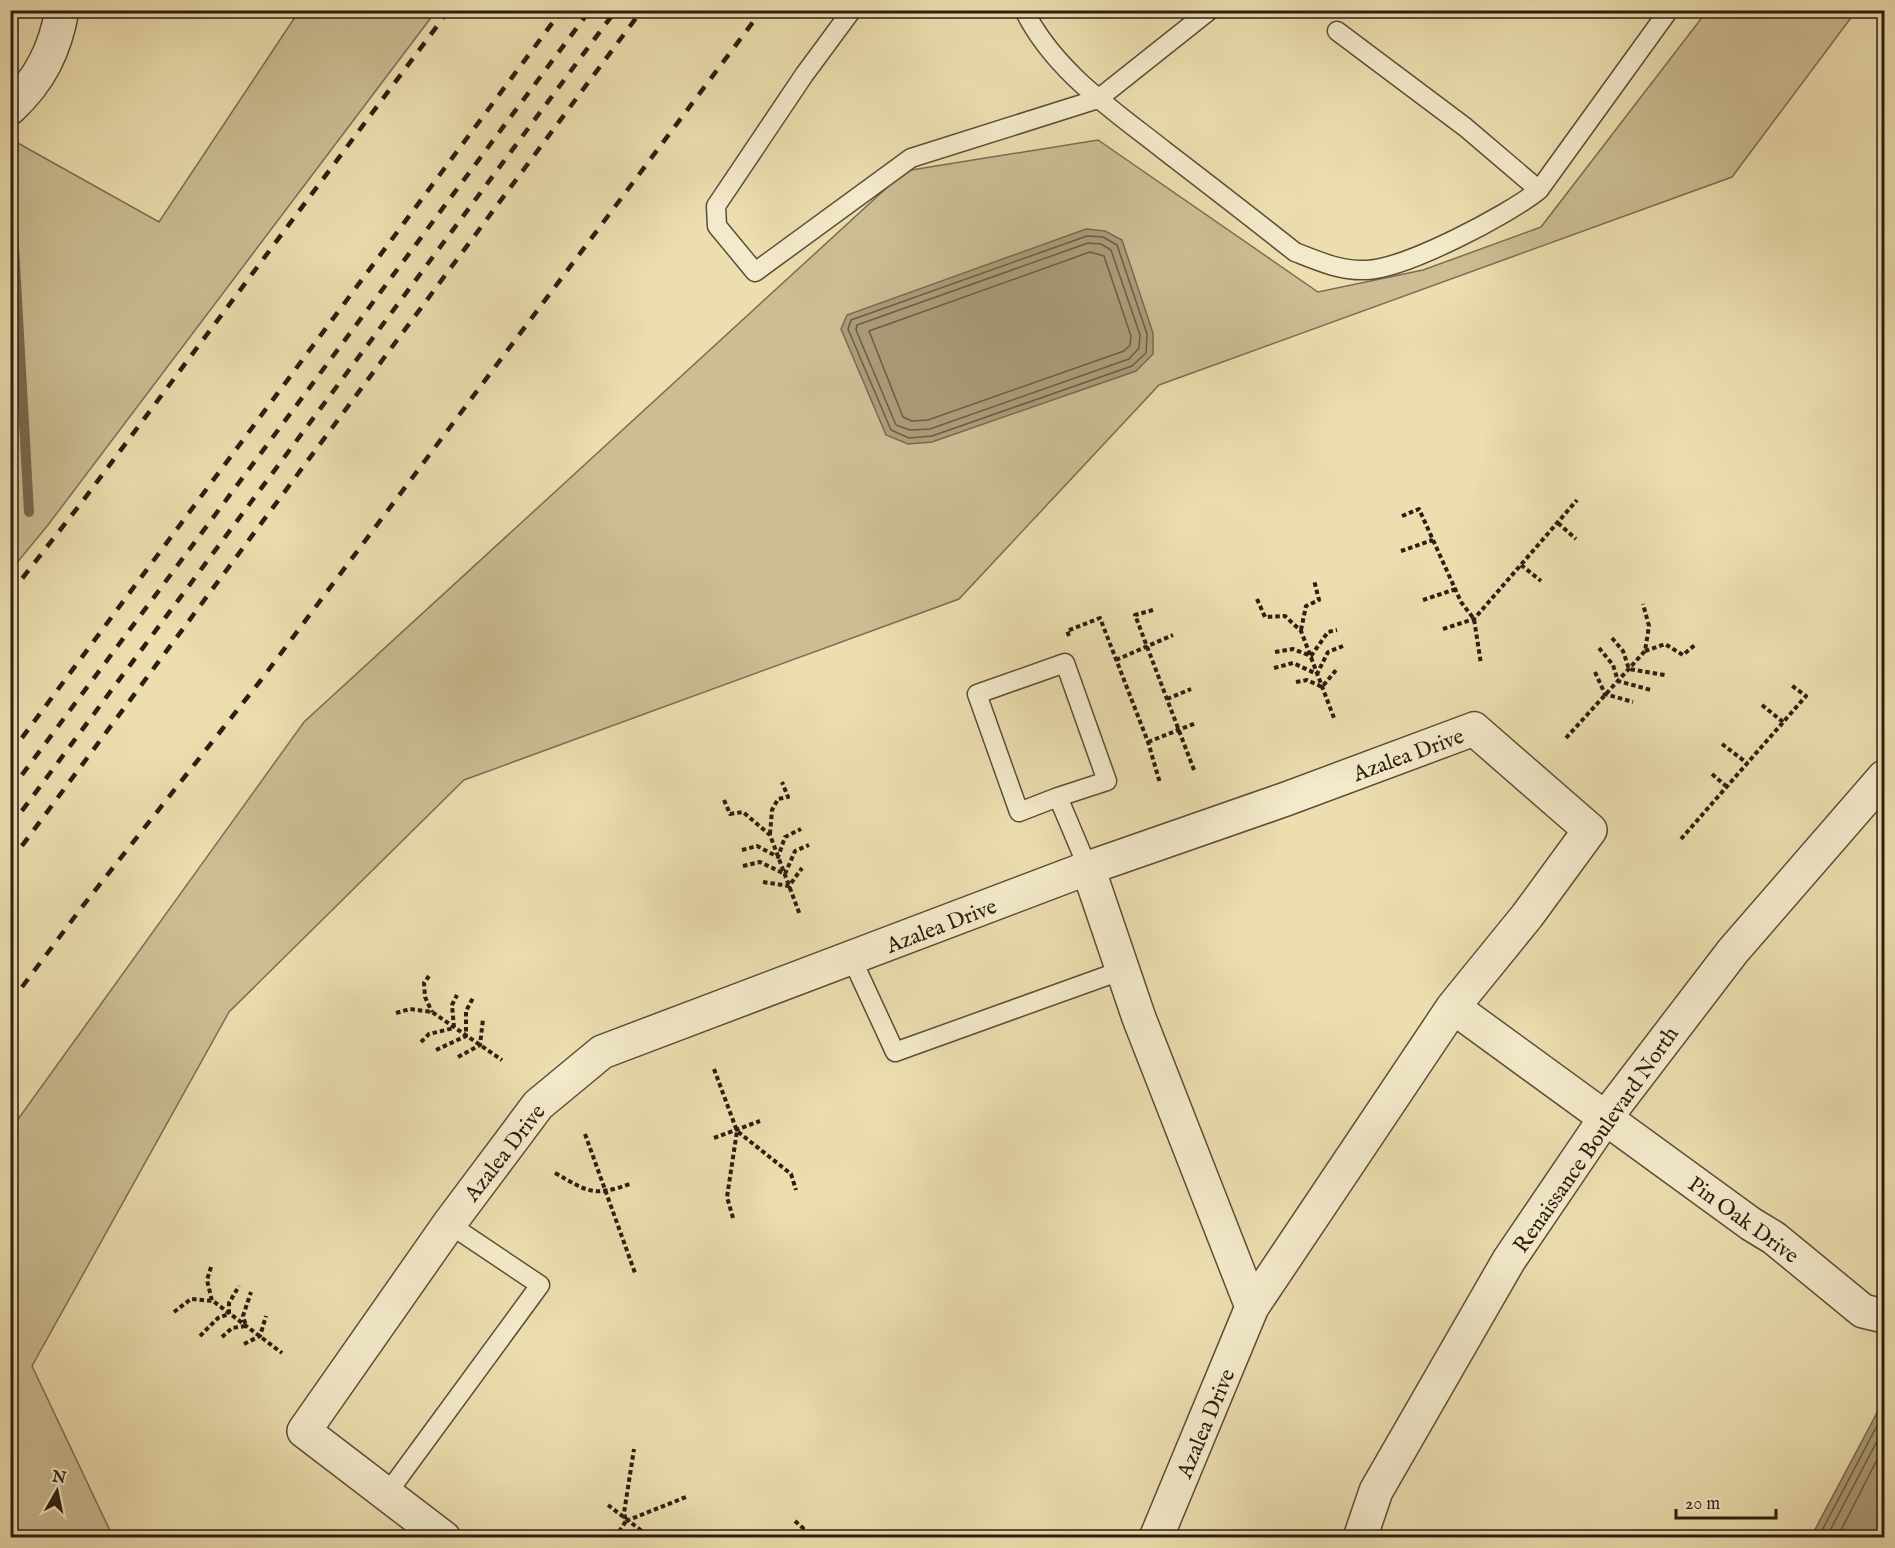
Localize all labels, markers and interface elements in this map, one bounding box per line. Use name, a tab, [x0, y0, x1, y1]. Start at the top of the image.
street label: Azalea Drive	[1348, 723, 1468, 789]
street label: Azalea Drive	[882, 893, 1001, 961]
street label: Renaissance Boulevard North	[1508, 1021, 1686, 1259]
street label: Azalea Drive	[458, 1099, 552, 1208]
street label: Pin Oak Drive	[1682, 1171, 1804, 1270]
street label: Azalea Drive	[1171, 1365, 1242, 1484]
north arrow	[27, 1461, 87, 1521]
text: N	[50, 1467, 68, 1489]
scale bar	[1676, 1482, 1776, 1520]
text: 20 m	[1685, 1493, 1720, 1516]

